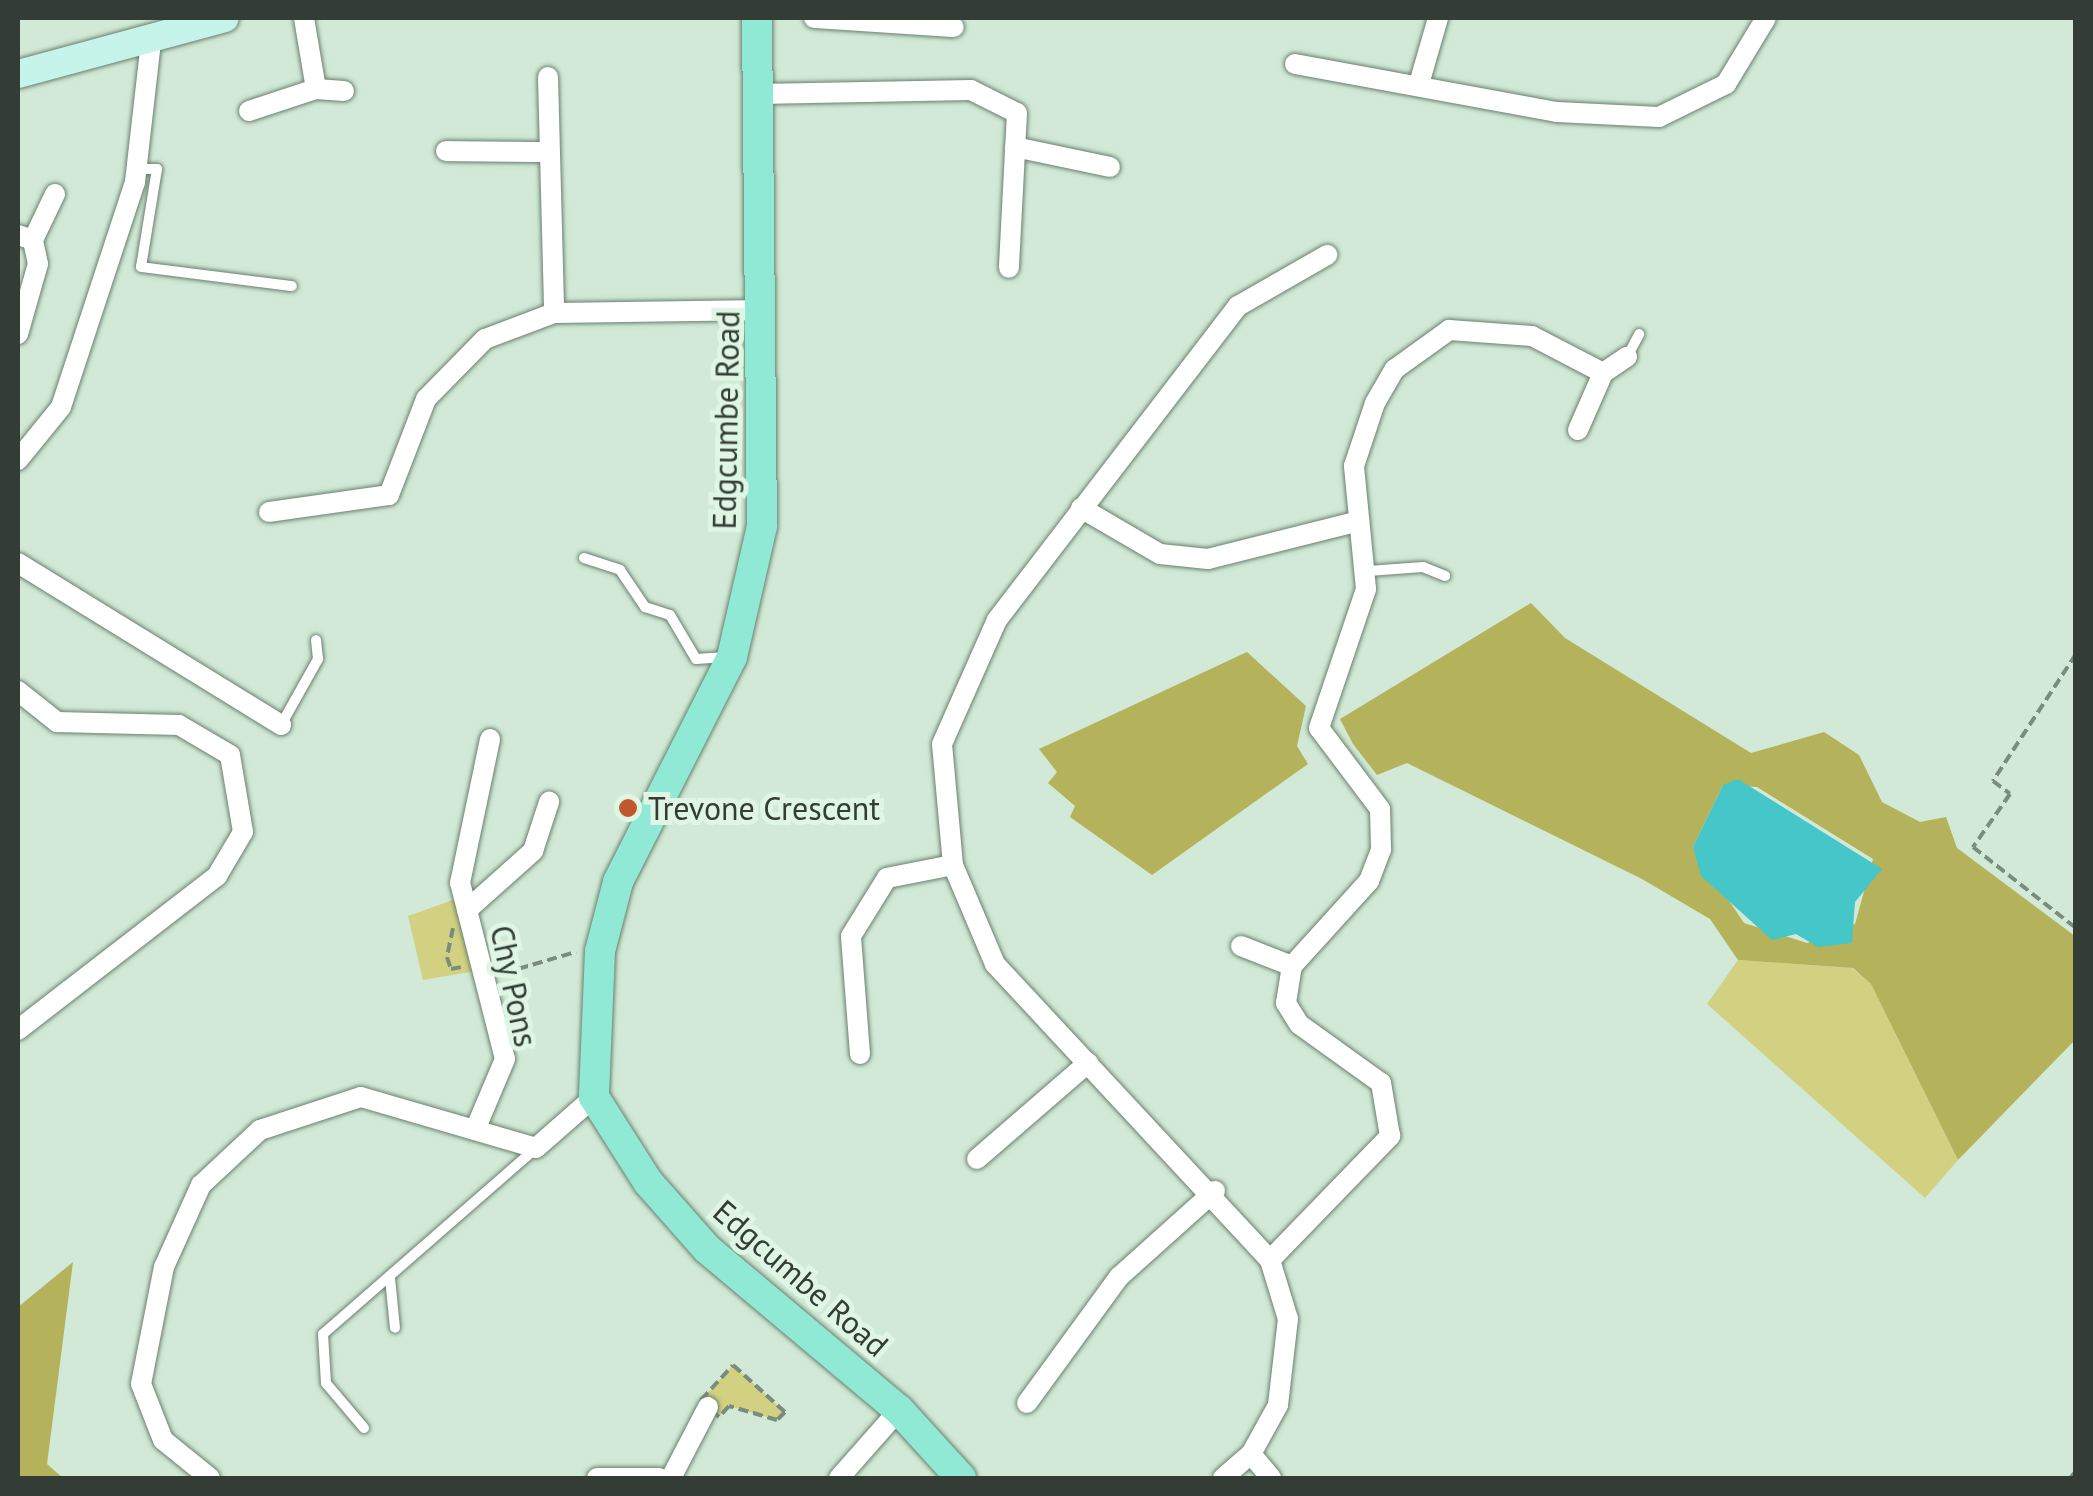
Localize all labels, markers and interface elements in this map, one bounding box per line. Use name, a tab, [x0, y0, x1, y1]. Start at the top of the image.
street label: Edgcumbe Road	[705, 310, 747, 530]
place label: Trevone Crescent	[648, 789, 880, 827]
marker: Trevone Crescent	[617, 797, 639, 819]
street label: Chy Pons	[482, 921, 546, 1051]
street label: Edgcumbe Road	[706, 1192, 896, 1364]

